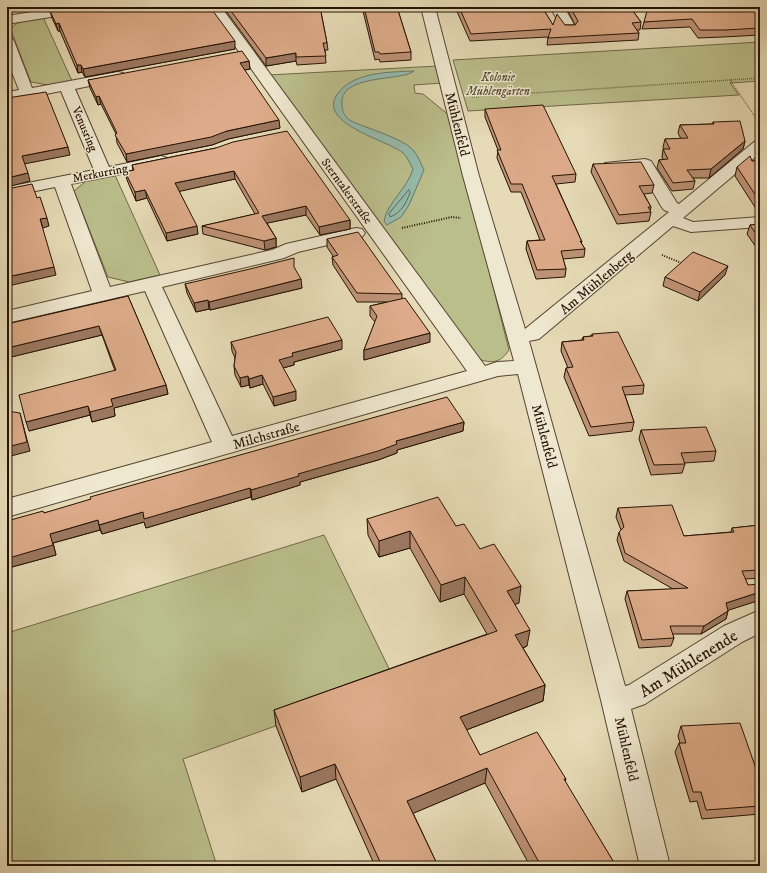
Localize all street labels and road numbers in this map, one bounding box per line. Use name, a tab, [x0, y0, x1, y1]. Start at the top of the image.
street label: Mühlenfeld	[440, 90, 474, 158]
street label: Venusring	[68, 103, 101, 154]
street label: Sterntalerstraße	[318, 156, 375, 227]
street label: Merkurring	[71, 161, 129, 186]
street label: Am Mühlenberg	[556, 247, 637, 319]
street label: Mühlenfeld	[527, 402, 561, 470]
street label: Milchstraße	[231, 418, 302, 454]
street label: Am Mühlenende	[635, 625, 742, 703]
street label: Mühlenfeld	[610, 715, 642, 783]

